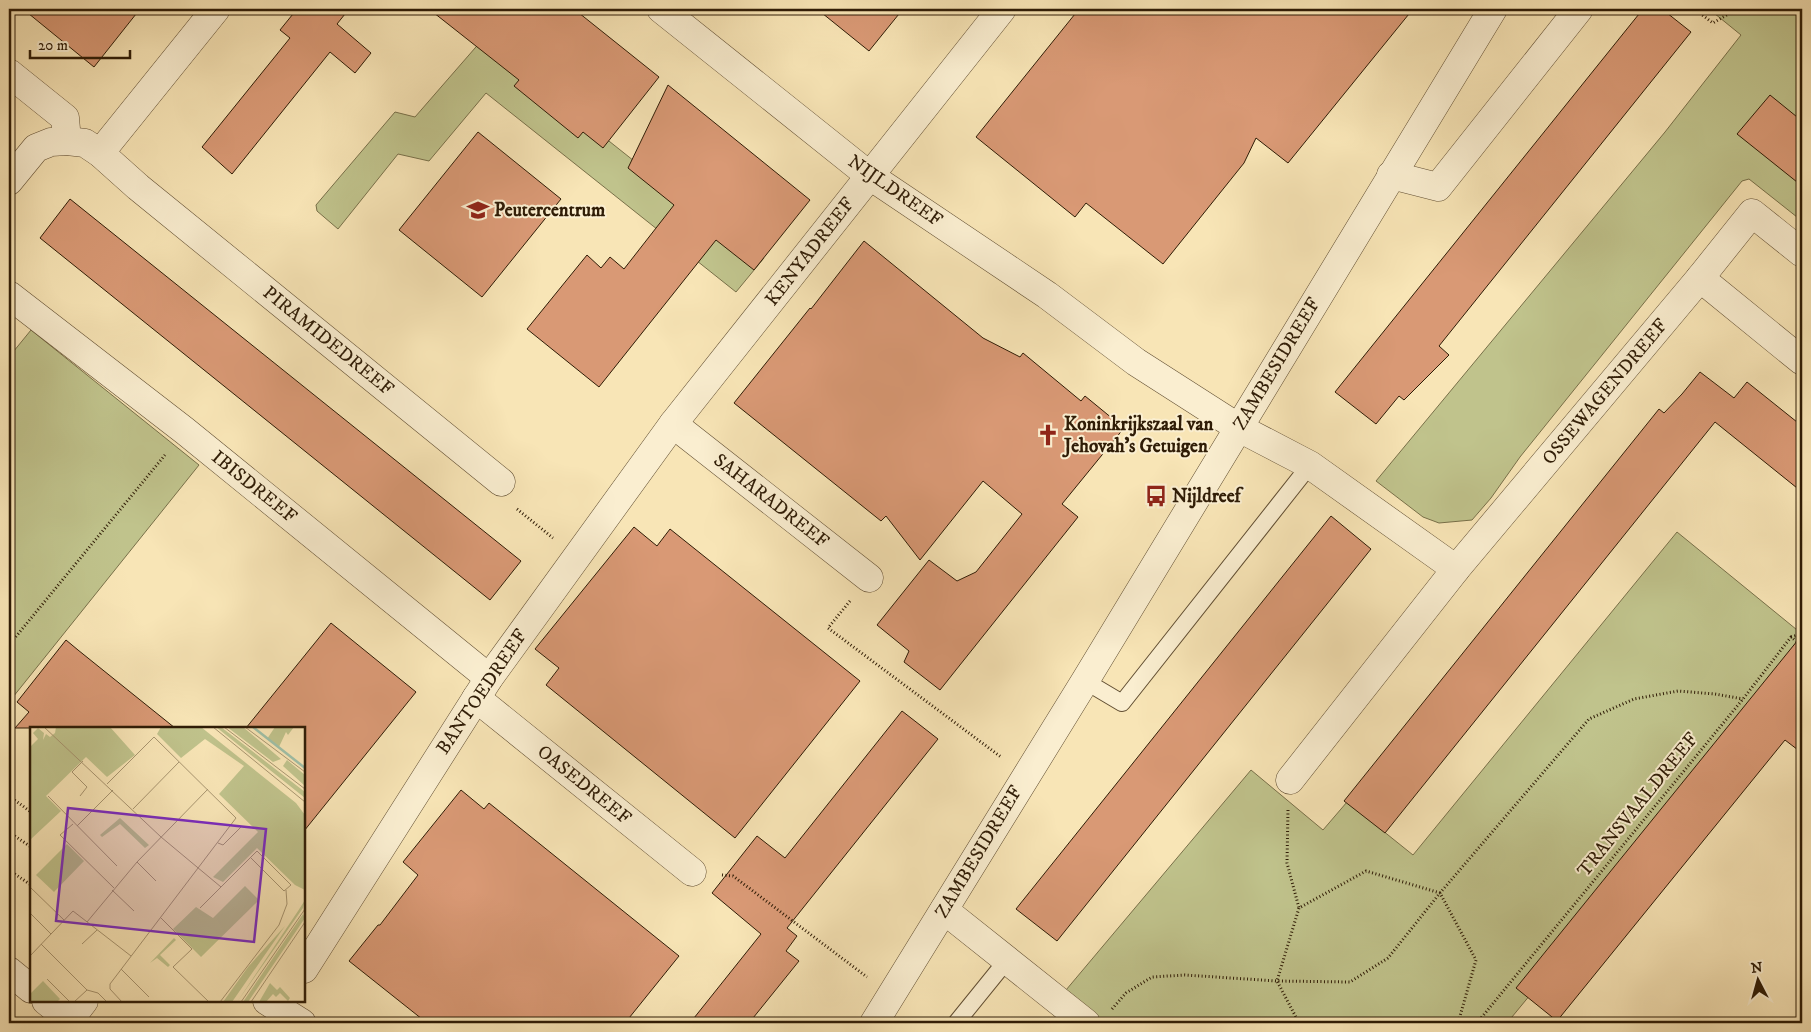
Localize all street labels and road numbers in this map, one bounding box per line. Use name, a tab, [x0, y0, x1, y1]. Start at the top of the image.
street label: NIJLDREEF	[843, 150, 947, 232]
street label: KENYADREEF	[761, 193, 860, 311]
street label: PIRAMIDEDREEF	[258, 281, 398, 401]
street label: ZAMBESIDREEF	[1228, 293, 1326, 434]
street label: OSSEWAGENDREEF	[1537, 314, 1673, 470]
street label: IBISDREEF	[207, 446, 301, 528]
street label: SAHARADREEF	[709, 449, 834, 553]
street label: BANTOEDREEF	[432, 625, 533, 759]
street label: TRANSVAALDREEF	[1573, 728, 1703, 882]
street label: OASEDREEF	[532, 740, 636, 830]
street label: ZAMBESIDREEF	[930, 781, 1028, 922]

